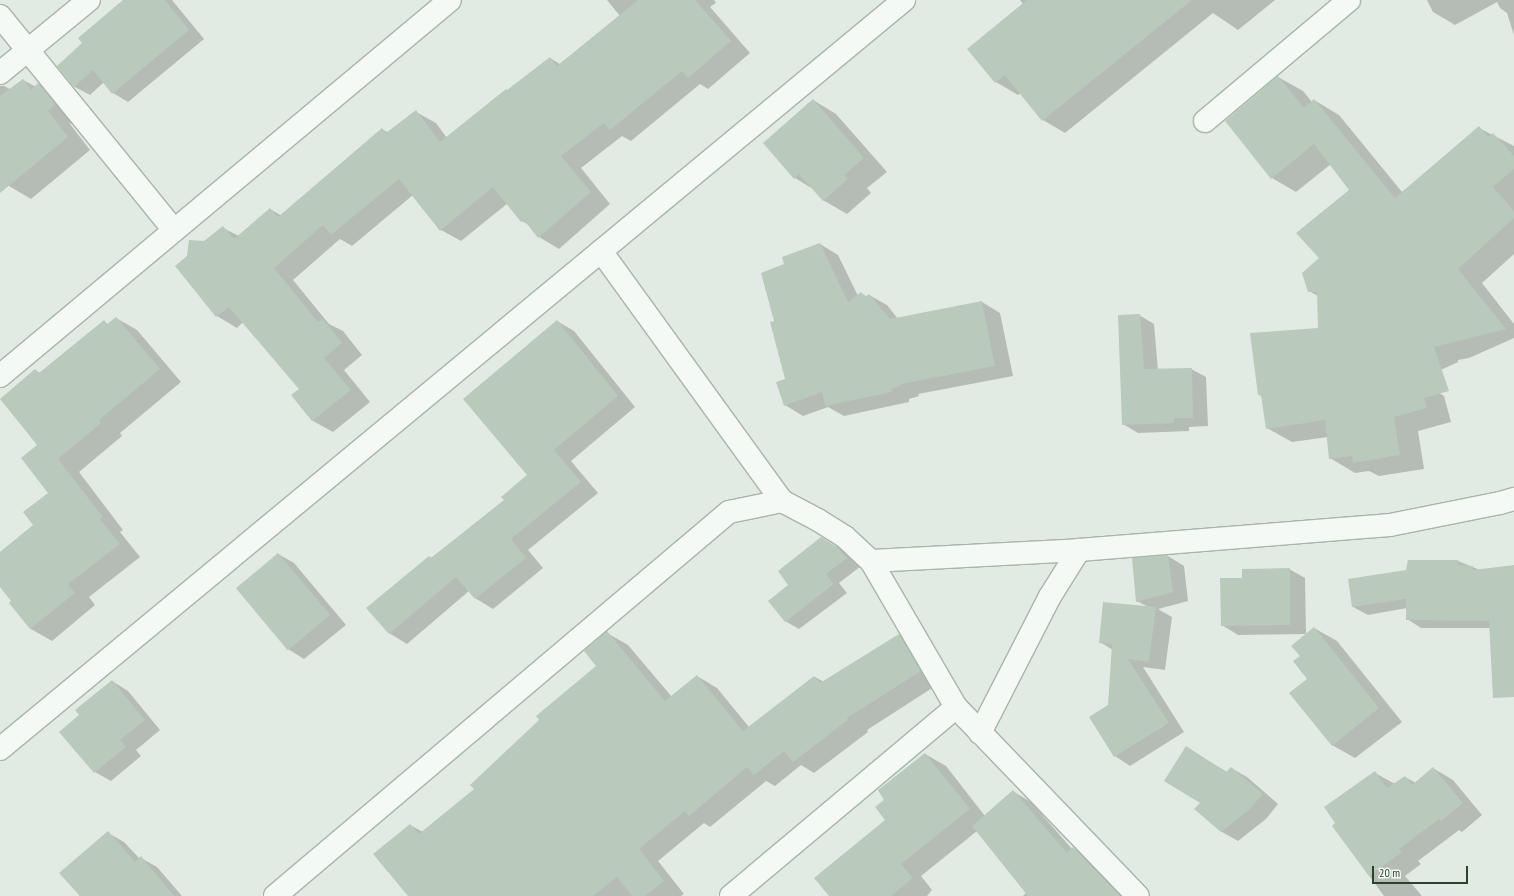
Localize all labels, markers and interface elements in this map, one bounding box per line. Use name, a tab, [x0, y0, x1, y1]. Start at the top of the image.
scale bar	[1374, 858, 1470, 884]
text: 20 m	[1379, 865, 1400, 880]

